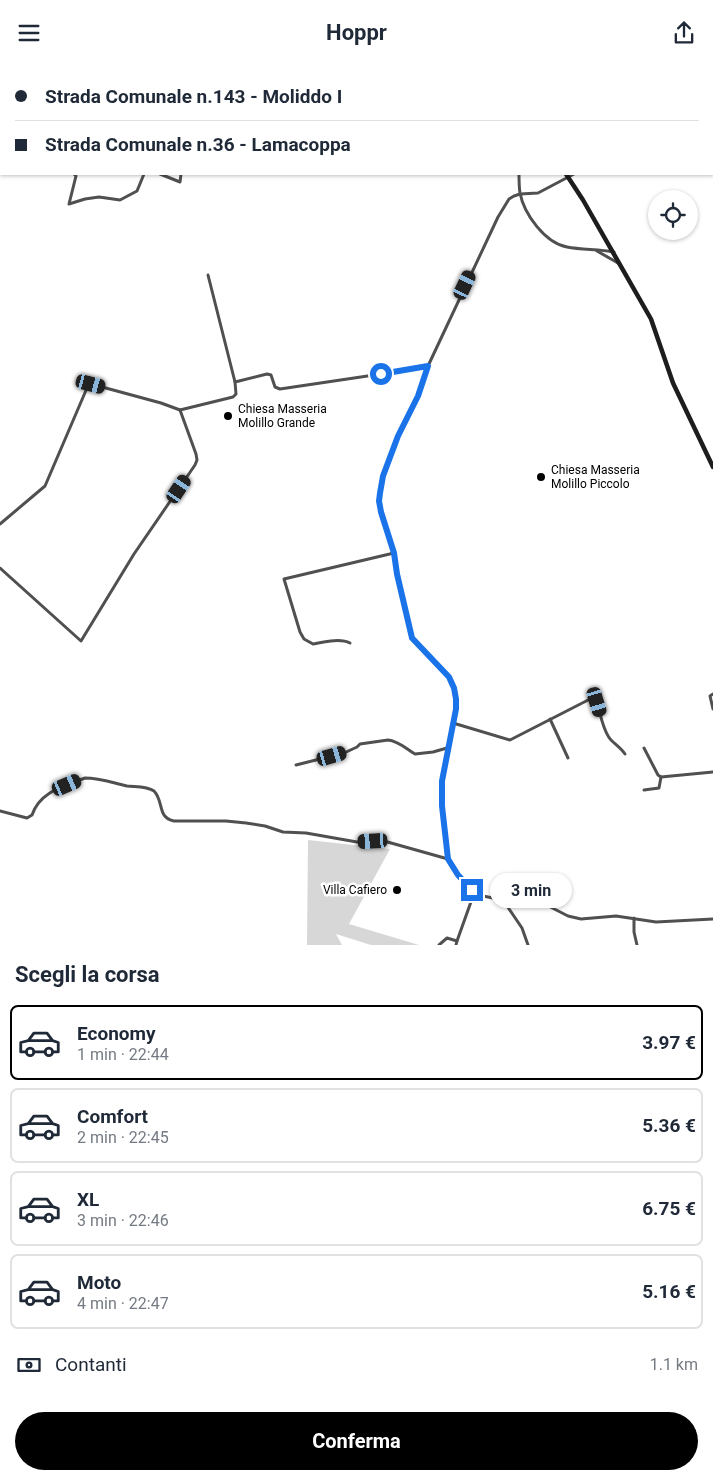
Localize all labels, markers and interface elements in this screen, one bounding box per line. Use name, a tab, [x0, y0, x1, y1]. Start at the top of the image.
icon: menu	[15, 19, 43, 47]
icon: share	[670, 19, 698, 47]
text: Hoppr	[326, 20, 387, 45]
text: Strada Comunale n.143 - Moliddo I	[45, 85, 342, 108]
text: Strada Comunale n.36 - Lamacoppa	[45, 133, 351, 156]
map controls	[648, 190, 698, 240]
button: locate	[648, 190, 698, 240]
car	[451, 268, 478, 302]
route start	[370, 363, 392, 385]
car	[74, 373, 107, 395]
place label: Chiesa Masseria Molillo Grande	[238, 402, 327, 430]
marker: Chiesa Masseria Molillo Grande	[222, 410, 234, 422]
place label: Chiesa Masseria Molillo Piccolo	[551, 463, 640, 491]
marker: Chiesa Masseria Molillo Piccolo	[535, 471, 547, 483]
car	[164, 472, 193, 506]
car	[585, 685, 608, 719]
car	[315, 745, 348, 767]
car	[50, 772, 83, 798]
car	[357, 833, 388, 849]
callout: 3 min	[490, 873, 572, 907]
route end	[461, 879, 483, 901]
text: 3 min	[511, 881, 551, 900]
place label: Villa Cafiero	[323, 883, 387, 897]
marker: Villa Cafiero	[391, 884, 403, 896]
text: Scegli la corsa	[15, 962, 160, 987]
icon: car	[17, 1020, 62, 1065]
text: Economy	[77, 1022, 156, 1045]
text: 3.97 €	[642, 1031, 696, 1054]
text: 1 min · 22:44	[77, 1045, 169, 1064]
icon: car	[17, 1103, 62, 1148]
text: Comfort	[77, 1105, 148, 1128]
text: 5.36 €	[642, 1114, 696, 1137]
text: 2 min · 22:45	[77, 1128, 169, 1147]
icon: car	[17, 1186, 62, 1231]
text: XL	[77, 1188, 99, 1211]
text: 6.75 €	[642, 1197, 696, 1220]
text: 3 min · 22:46	[77, 1211, 169, 1230]
icon: car	[17, 1269, 62, 1314]
text: Moto	[77, 1271, 121, 1294]
text: 5.16 €	[642, 1280, 696, 1303]
text: 4 min · 22:47	[77, 1294, 169, 1313]
icon: cash	[15, 1351, 43, 1379]
text: Contanti	[55, 1353, 127, 1376]
text: 1.1 km	[650, 1355, 698, 1374]
button: Conferma	[15, 1412, 698, 1470]

